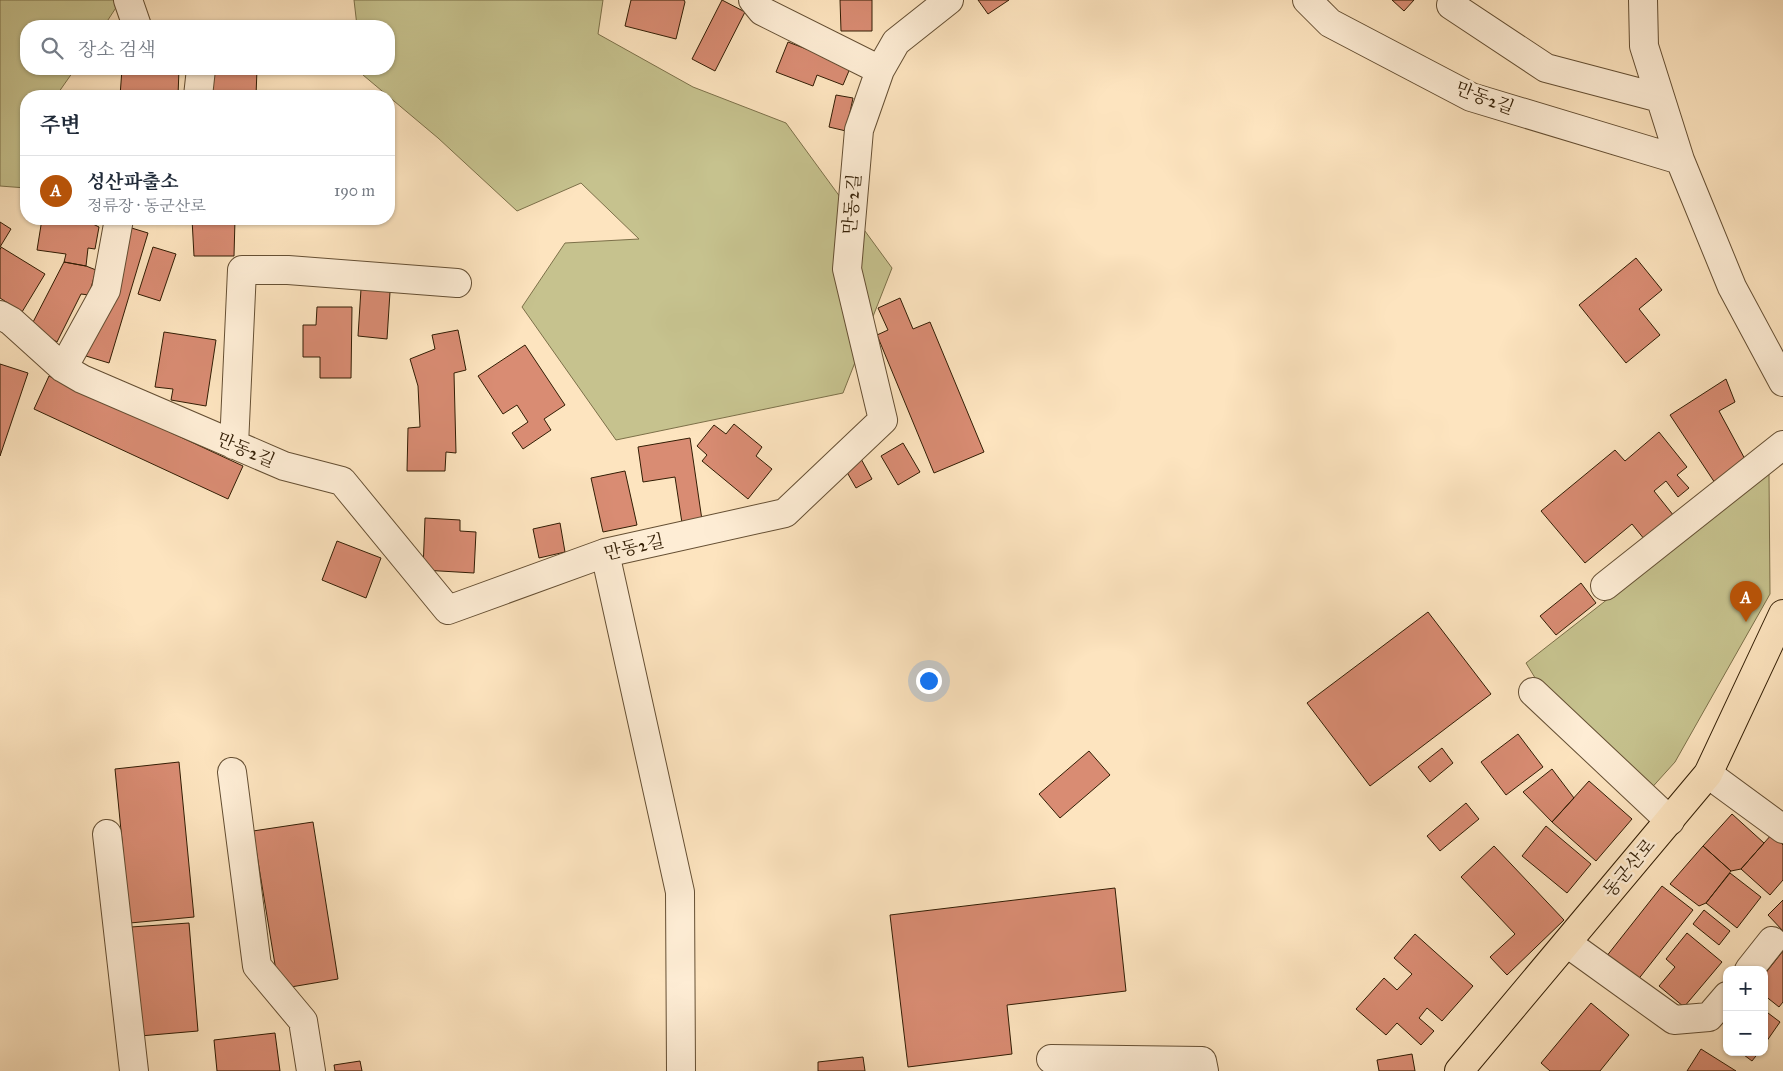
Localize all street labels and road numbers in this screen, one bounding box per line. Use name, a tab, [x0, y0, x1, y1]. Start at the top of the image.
street label: 만동2길	[1453, 77, 1517, 119]
street label: 만동2길	[838, 173, 866, 235]
street label: 만동2길	[214, 428, 278, 472]
street label: 만동2길	[602, 529, 666, 565]
street label: 동군산로	[1598, 834, 1660, 902]

